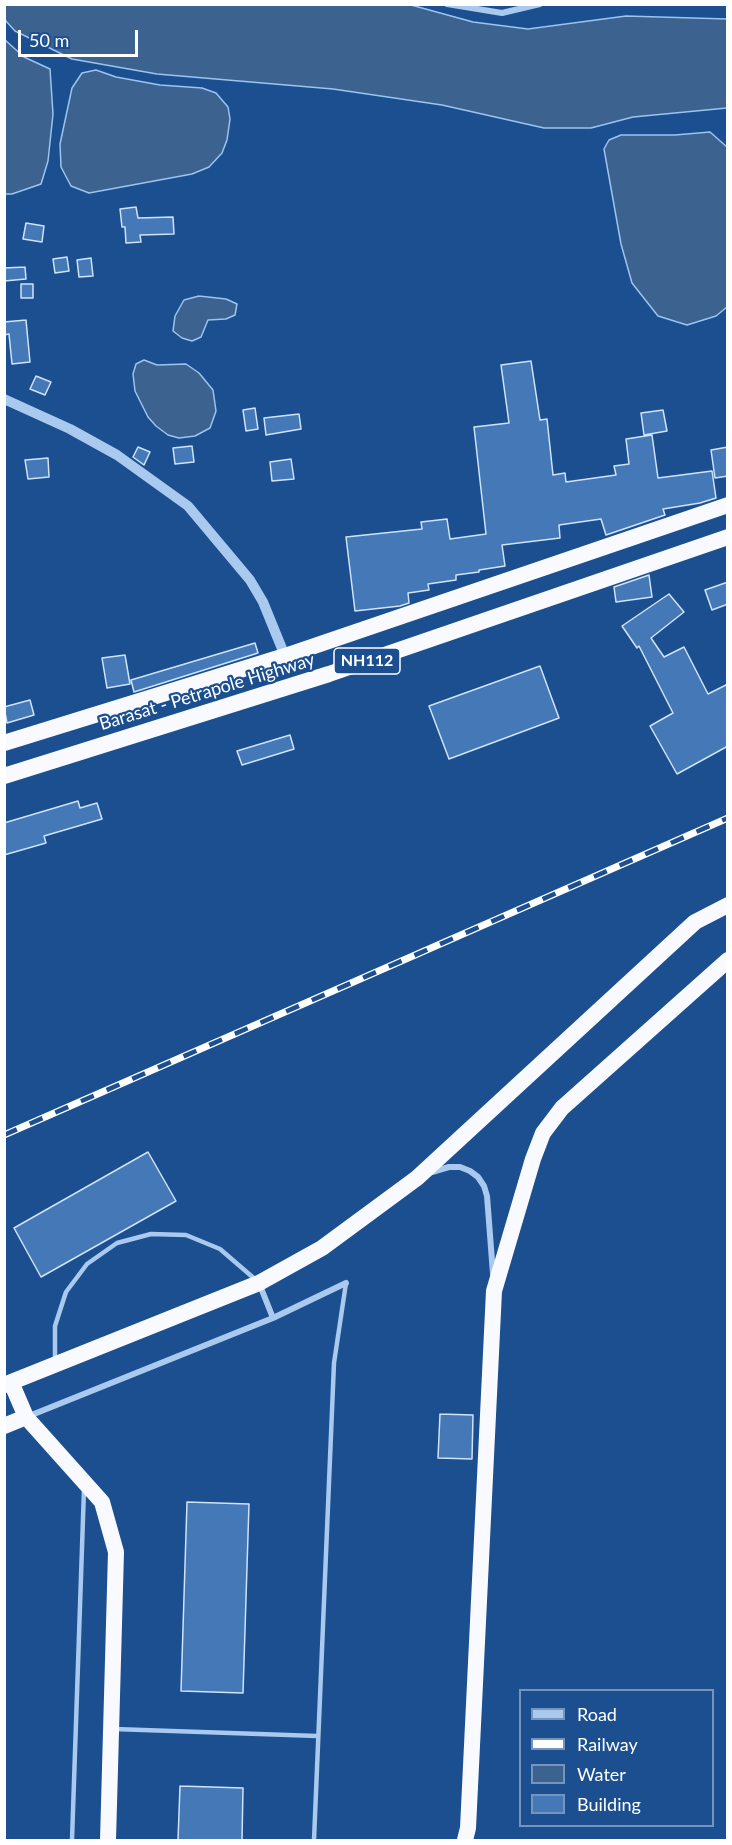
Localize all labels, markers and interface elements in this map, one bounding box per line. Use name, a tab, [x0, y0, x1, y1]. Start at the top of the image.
scale bar	[21, 18, 141, 56]
text: 50 m	[29, 29, 69, 51]
road number: NH112	[334, 648, 400, 674]
street label: Barasat - Petrapole Highway	[97, 649, 317, 735]
legend	[519, 1689, 714, 1827]
text: Road	[577, 1703, 617, 1725]
text: Railway	[577, 1733, 638, 1755]
text: Water	[577, 1763, 626, 1785]
text: Building	[577, 1793, 641, 1815]

